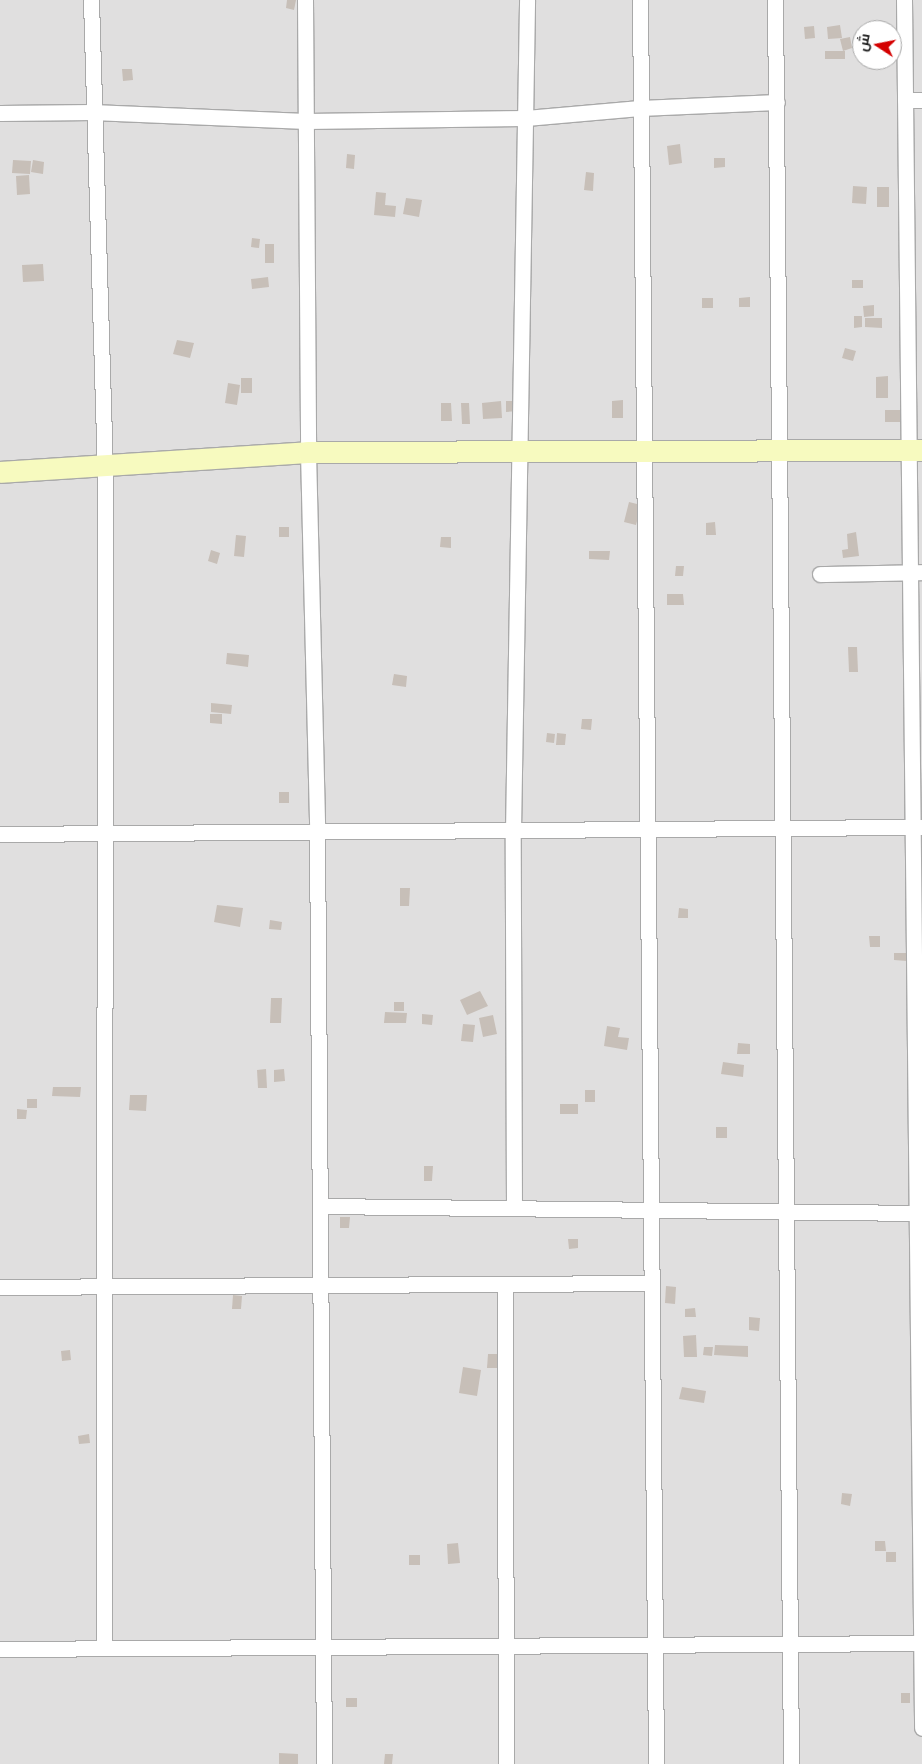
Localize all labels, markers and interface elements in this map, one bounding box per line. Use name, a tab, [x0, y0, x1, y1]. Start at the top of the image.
north arrow	[852, 20, 902, 70]
text: ش	[853, 32, 874, 53]

